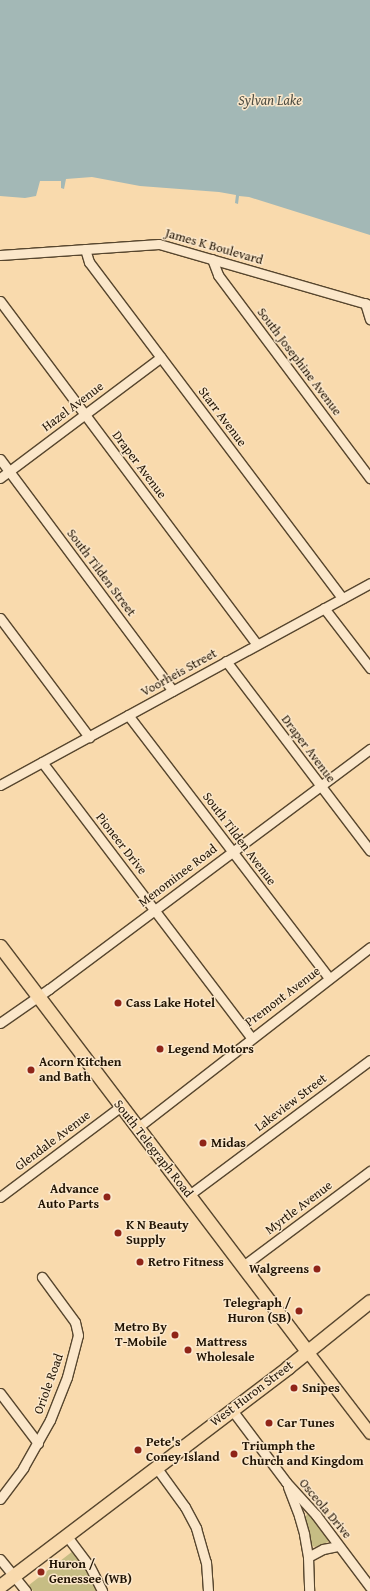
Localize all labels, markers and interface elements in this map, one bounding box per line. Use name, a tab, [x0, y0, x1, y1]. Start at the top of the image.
water label: Sylvan Lake	[238, 92, 302, 108]
street label: James K Boulevard	[163, 226, 265, 268]
street label: South Josephine Avenue	[253, 305, 345, 419]
street label: Hazel Avenue	[39, 379, 107, 435]
street label: Starr Avenue	[195, 384, 249, 450]
street label: Draper Avenue	[109, 428, 169, 502]
street label: South Tilden Street	[63, 526, 139, 620]
street label: Voorheis Street	[138, 646, 220, 700]
street label: Draper Avenue	[278, 712, 338, 786]
street label: South Tilden Avenue	[199, 789, 279, 889]
street label: Pioneer Drive	[92, 810, 150, 878]
street label: Menominee Road	[136, 841, 220, 911]
street label: Premont Avenue	[242, 964, 324, 1030]
place label: Cass Lake Hotel	[126, 995, 215, 1011]
marker: Cass Lake Hotel	[113, 998, 123, 1008]
place label: Legend Motors	[168, 1041, 254, 1057]
marker: Legend Motors	[155, 1044, 165, 1054]
place label: Acorn Kitchen and Bath	[39, 1055, 121, 1086]
marker: Acorn Kitchen and Bath	[26, 1065, 36, 1075]
street label: Lakeview Street	[252, 1071, 330, 1135]
street label: South Telegraph Road	[110, 1097, 196, 1201]
street label: Glendale Avenue	[12, 1108, 94, 1174]
place label: Midas	[211, 1135, 246, 1151]
marker: Midas	[198, 1138, 208, 1148]
street label: Myrtle Avenue	[263, 1178, 335, 1238]
place label: Advance Auto Parts	[38, 1182, 99, 1213]
marker: Advance Auto Parts	[102, 1192, 112, 1202]
place label: K N Beauty Supply	[126, 1218, 189, 1249]
marker: K N Beauty Supply	[113, 1228, 123, 1238]
place label: Retro Fitness	[148, 1254, 224, 1270]
marker: Retro Fitness	[135, 1257, 145, 1267]
place label: Walgreens	[249, 1261, 309, 1277]
marker: Walgreens	[312, 1264, 322, 1274]
place label: Telegraph / Huron (SB)	[224, 1296, 291, 1327]
marker: Telegraph / Huron (SB)	[294, 1306, 304, 1316]
place label: Metro By T-Mobile	[114, 1320, 167, 1351]
marker: Metro By T-Mobile	[170, 1330, 180, 1340]
place label: Mattress Wholesale	[196, 1335, 255, 1366]
marker: Mattress Wholesale	[183, 1345, 193, 1355]
street label: Oriole Road	[31, 1352, 67, 1416]
street label: West Huron Street	[207, 1358, 297, 1430]
place label: Snipes	[302, 1380, 340, 1396]
marker: Snipes	[289, 1383, 299, 1393]
place label: Car Tunes	[277, 1415, 335, 1431]
marker: Car Tunes	[264, 1418, 274, 1428]
place label: Pete's Coney Island	[146, 1435, 220, 1466]
place label: Triumph the Church and Kingdom	[242, 1439, 364, 1470]
marker: Pete's Coney Island	[133, 1445, 143, 1455]
marker: Triumph the Church and Kingdom	[229, 1449, 239, 1459]
street label: Osceola Drive	[295, 1476, 355, 1542]
place label: Huron / Genessee (WB)	[49, 1557, 132, 1588]
marker: Huron / Genessee (WB)	[36, 1567, 46, 1577]

